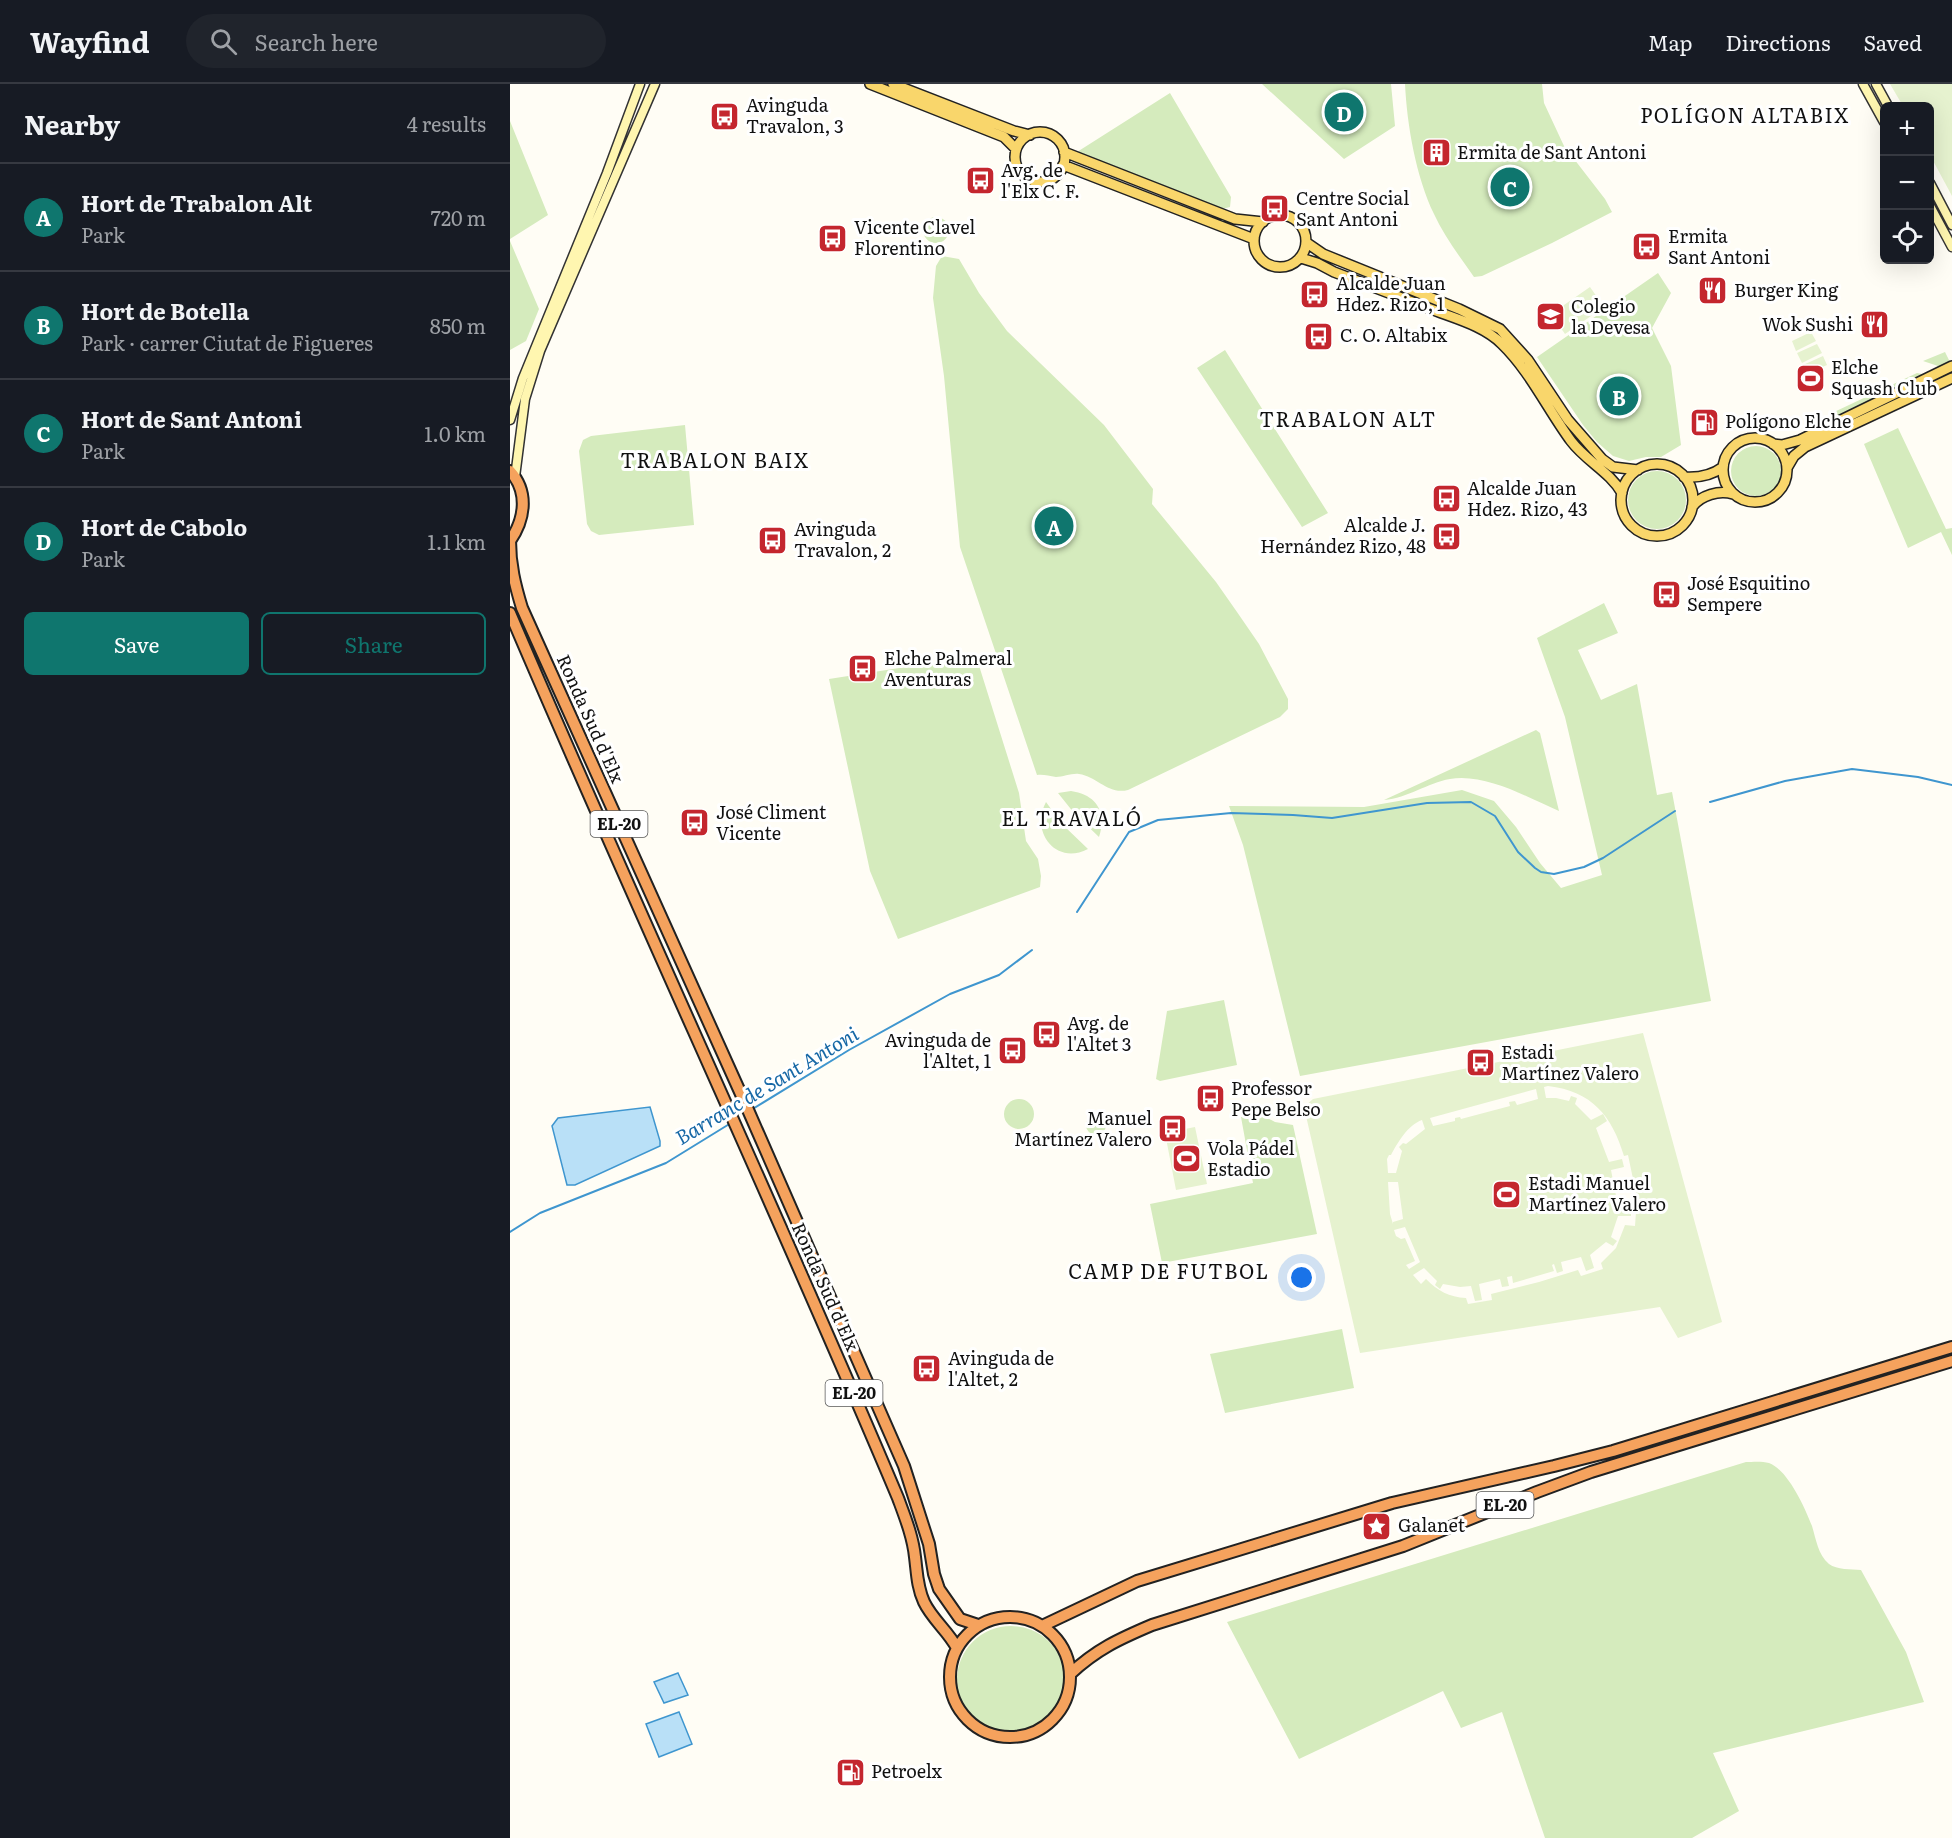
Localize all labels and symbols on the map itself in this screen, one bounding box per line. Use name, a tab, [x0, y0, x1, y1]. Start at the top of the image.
pin: D	[1324, 90, 1364, 135]
place label: Avinguda Travalon, 3	[746, 91, 844, 139]
district label: POLÍGON ALTABIX	[1640, 99, 1850, 129]
bus stop icon: Avinguda Travalon, 3	[709, 100, 741, 132]
building icon: Ermita de Sant Antoni	[1420, 137, 1452, 169]
place label: Ermita de Sant Antoni	[1457, 138, 1646, 165]
place label: Avg. de l'Elx C. F.	[1001, 156, 1080, 204]
pin: C	[1490, 164, 1530, 210]
bus stop icon: Avg. de l'Elx C. F.	[964, 165, 996, 197]
place label: Centre Social Sant Antoni	[1296, 184, 1409, 232]
bus stop icon: Centre Social Sant Antoni	[1259, 193, 1291, 225]
place label: Vicente Clavel Florentino	[854, 213, 975, 261]
bus stop icon: Vicente Clavel Florentino	[817, 222, 849, 254]
place label: Ermita Sant Antoni	[1668, 222, 1770, 270]
bus stop icon: Ermita Sant Antoni	[1631, 231, 1663, 263]
place label: Alcalde Juan Hdez. Rizo, 1	[1336, 269, 1446, 317]
restaurant icon: Burger King	[1697, 275, 1729, 307]
place label: Burger King	[1734, 276, 1839, 303]
bus stop icon: Alcalde Juan Hdez. Rizo, 1	[1299, 278, 1331, 310]
place label: Colegio la Devesa	[1571, 292, 1651, 340]
school or university icon: Colegio la Devesa	[1534, 301, 1566, 333]
restaurant icon: Wok Sushi	[1858, 309, 1890, 341]
place label: Wok Sushi	[1762, 310, 1853, 337]
bus stop icon: C. O. Altabix	[1303, 320, 1335, 352]
place label: C. O. Altabix	[1340, 321, 1448, 348]
place label: Elche Squash Club	[1831, 353, 1937, 401]
sports icon: Elche Squash Club	[1794, 362, 1826, 394]
pin: B	[1600, 374, 1638, 418]
district label: TRABALON ALT	[1259, 403, 1437, 433]
fuel station icon: Polígono Elche	[1688, 406, 1720, 438]
place label: Polígono Elche	[1725, 407, 1851, 434]
district label: TRABALON BAIX	[620, 444, 810, 474]
place label: Alcalde Juan Hdez. Rizo, 43	[1467, 474, 1588, 522]
bus stop icon: Alcalde Juan Hdez. Rizo, 43	[1430, 483, 1462, 515]
pin: A	[1034, 504, 1074, 548]
place label: Alcalde J. Hernández Rizo, 48	[1260, 511, 1426, 559]
place label: Avinguda Travalon, 2	[794, 515, 891, 563]
bus stop icon: Alcalde J. Hernández Rizo, 48	[1431, 520, 1463, 552]
bus stop icon: Avinguda Travalon, 2	[757, 524, 789, 556]
place label: José Esquitino Sempere	[1687, 569, 1810, 617]
bus stop icon: José Esquitino Sempere	[1650, 578, 1682, 610]
place label: Elche Palmeral Aventuras	[884, 644, 1012, 692]
street label: Ronda Sud d'Elx	[551, 650, 632, 788]
bus stop icon: Elche Palmeral Aventuras	[847, 653, 879, 685]
place label: José Climent Vicente	[716, 798, 827, 846]
district label: EL TRAVALÓ	[1002, 802, 1142, 832]
bus stop icon: José Climent Vicente	[679, 807, 711, 839]
road number: EL-20	[590, 811, 648, 837]
place label: Avg. de l'Altet 3	[1067, 1009, 1132, 1057]
water label: Barranc de Sant Antoni	[669, 1018, 863, 1151]
bus stop icon: Avg. de l'Altet 3	[1030, 1018, 1062, 1050]
place label: Avinguda de l'Altet, 1	[885, 1026, 991, 1074]
bus stop icon: Avinguda de l'Altet, 1	[996, 1035, 1028, 1067]
place label: Estadi Martínez Valero	[1501, 1038, 1639, 1086]
bus stop icon: Estadi Martínez Valero	[1464, 1047, 1496, 1079]
place label: Professor Pepe Belso	[1231, 1074, 1321, 1122]
bus stop icon: Professor Pepe Belso	[1194, 1083, 1226, 1115]
place label: Manuel Martínez Valero	[1014, 1104, 1152, 1152]
bus stop icon: Manuel Martínez Valero	[1157, 1113, 1189, 1145]
place label: Vola Pádel Estadio	[1207, 1134, 1294, 1182]
sports icon: Vola Pádel Estadio	[1170, 1143, 1202, 1175]
place label: Estadi Manuel Martínez Valero	[1528, 1169, 1666, 1217]
sports icon: Estadi Manuel Martínez Valero	[1491, 1178, 1523, 1210]
street label: Ronda Sud d'Elx	[786, 1218, 867, 1356]
district label: CAMP DE FUTBOL	[1068, 1255, 1270, 1285]
your location	[1287, 1263, 1316, 1292]
place label: Avinguda de l'Altet, 2	[948, 1344, 1054, 1392]
bus stop icon: Avinguda de l'Altet, 2	[911, 1353, 943, 1385]
road number: EL-20	[826, 1380, 882, 1406]
road number: EL-20	[1476, 1492, 1534, 1518]
place icon: Galanet	[1361, 1510, 1393, 1542]
place label: Galanet	[1398, 1511, 1466, 1538]
fuel station icon: Petroelx	[834, 1756, 866, 1788]
place label: Petroelx	[871, 1757, 943, 1784]

